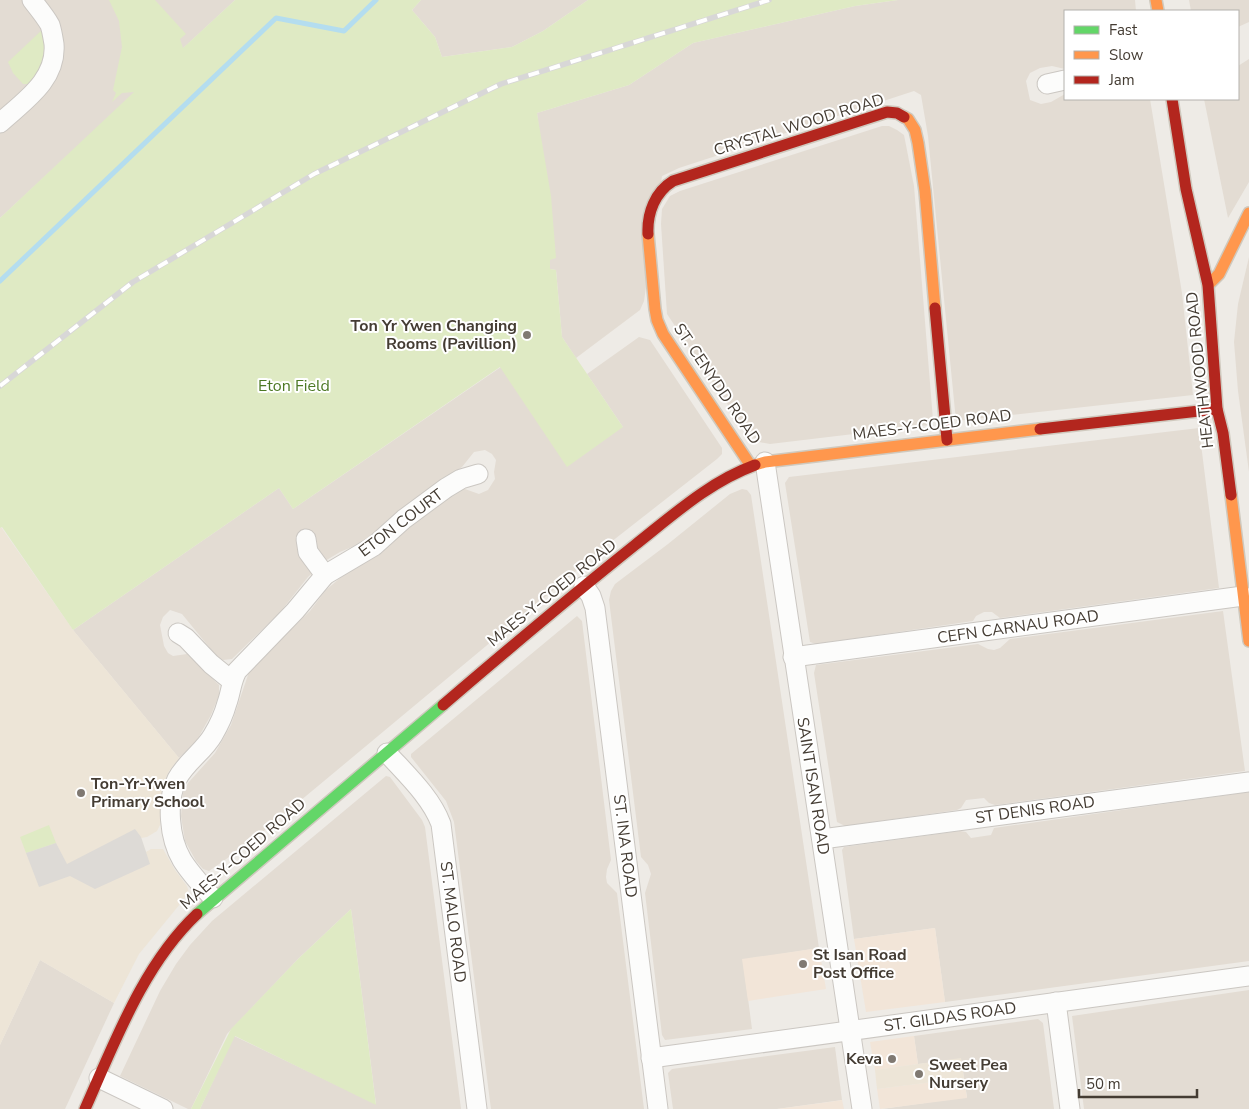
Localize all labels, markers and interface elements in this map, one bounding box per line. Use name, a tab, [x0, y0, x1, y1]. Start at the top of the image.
legend	[1064, 10, 1239, 100]
text: Fast	[1109, 20, 1138, 40]
text: Slow	[1109, 45, 1144, 65]
text: Jam	[1108, 70, 1135, 90]
street label: CRYSTAL WOOD ROAD	[711, 89, 887, 161]
street label: HEATHWOOD ROAD	[1181, 290, 1219, 450]
place label: Ton Yr Ywen Changing Rooms (Pavillion)	[351, 315, 517, 355]
street label: ST. CENYDD ROAD	[668, 319, 766, 449]
marker: Ton Yr Ywen Changing Rooms (Pavillion)	[521, 329, 533, 341]
park label: Eton Field	[258, 375, 330, 397]
street label: MAES-Y-COED ROAD	[851, 404, 1013, 446]
street label: ETON COURT	[354, 484, 448, 562]
street label: MAES-Y-COED ROAD	[483, 534, 621, 652]
street label: CEFN CARNAU ROAD	[936, 605, 1100, 649]
street label: SAINT ISAN ROAD	[791, 716, 835, 856]
place label: Ton-Yr-Ywen Primary School	[91, 773, 204, 813]
marker: Ton-Yr-Ywen Primary School	[75, 787, 87, 799]
street label: ST DENIS ROAD	[974, 791, 1096, 829]
street label: MAES-Y-COED ROAD	[175, 793, 311, 915]
street label: ST. INA ROAD	[608, 793, 642, 899]
street label: ST. MALO ROAD	[435, 860, 471, 984]
place label: St Isan Road Post Office	[813, 944, 907, 984]
marker: St Isan Road Post Office	[797, 958, 809, 970]
street label: ST. GILDAS ROAD	[882, 997, 1018, 1037]
place label: Keva	[846, 1048, 882, 1070]
marker: Keva	[886, 1053, 898, 1065]
place label: Sweet Pea Nursery	[929, 1054, 1008, 1094]
scale bar	[1079, 1066, 1196, 1098]
marker: Sweet Pea Nursery	[913, 1068, 925, 1080]
text: 50 m	[1086, 1074, 1121, 1094]

